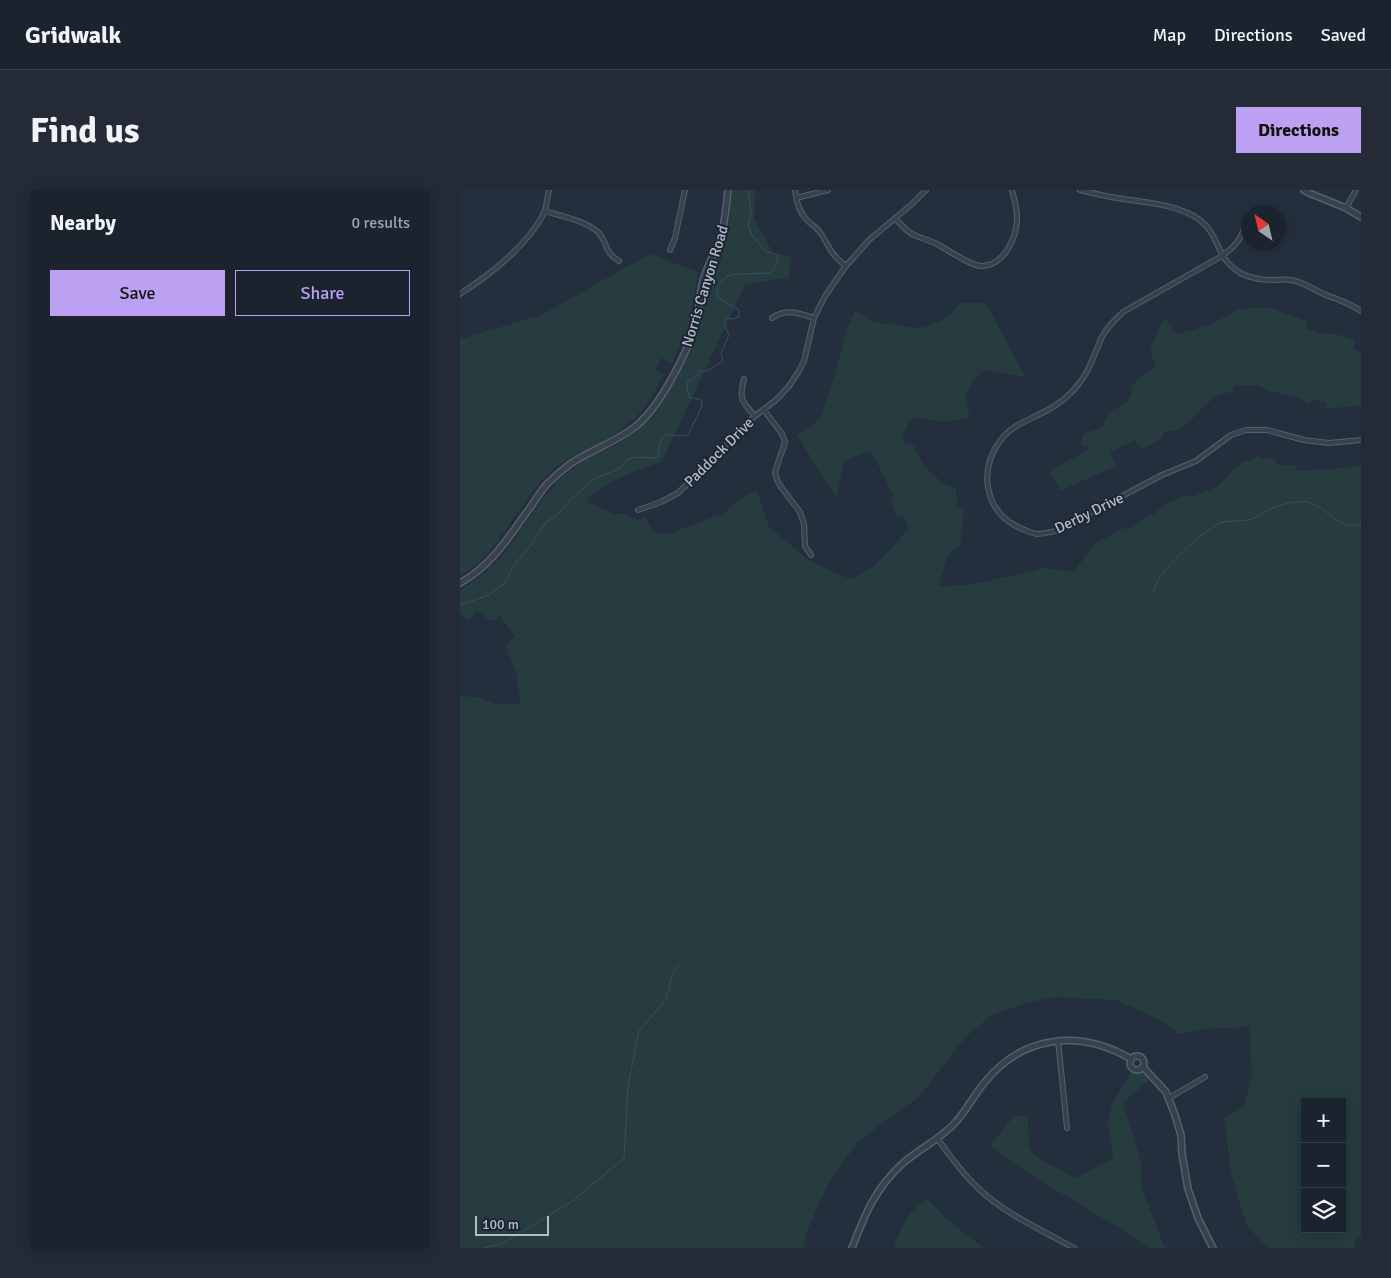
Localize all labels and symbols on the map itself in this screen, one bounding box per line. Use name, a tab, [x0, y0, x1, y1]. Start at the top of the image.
north arrow	[1241, 205, 1286, 250]
street label: Norris Canyon Road	[678, 223, 732, 349]
street label: Paddock Drive	[681, 414, 757, 490]
street label: Derby Drive	[1052, 489, 1126, 537]
scale bar	[475, 1213, 549, 1236]

